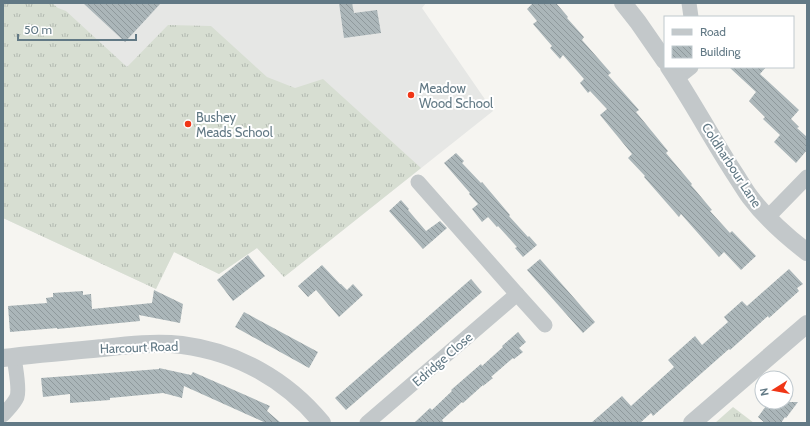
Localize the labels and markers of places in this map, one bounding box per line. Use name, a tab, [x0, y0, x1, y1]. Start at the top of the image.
place label: Meadow Wood School	[419, 80, 493, 111]
marker: Meadow Wood School	[406, 90, 416, 100]
place label: Bushey Meads School	[196, 109, 273, 140]
marker: Bushey Meads School	[183, 119, 193, 129]

